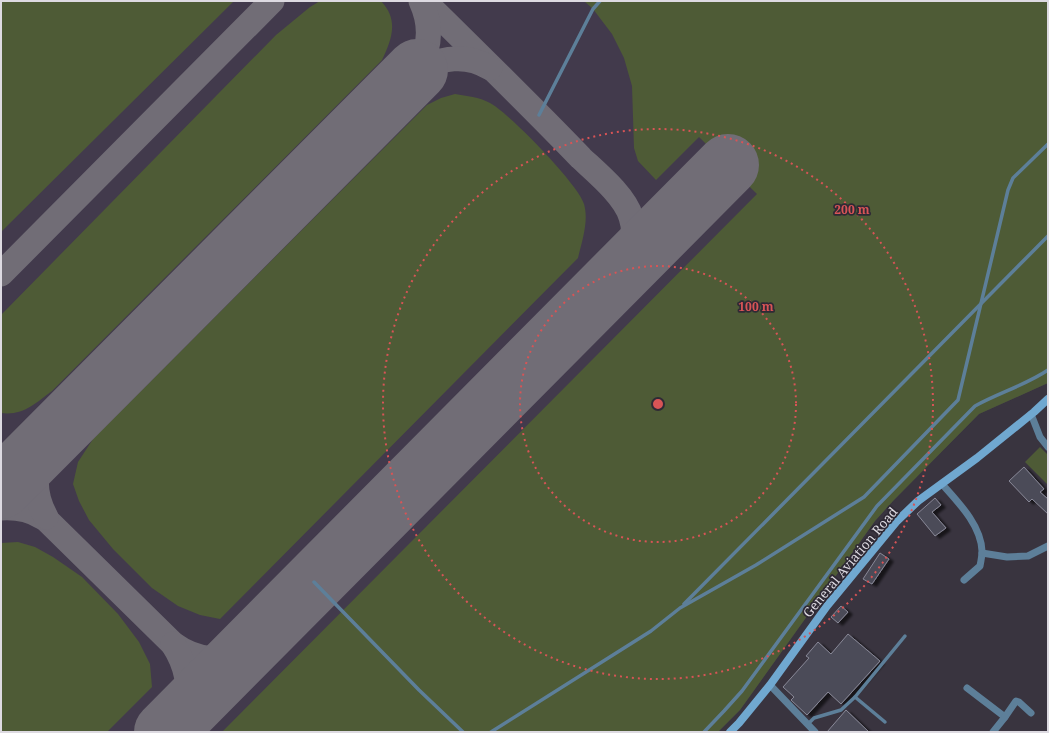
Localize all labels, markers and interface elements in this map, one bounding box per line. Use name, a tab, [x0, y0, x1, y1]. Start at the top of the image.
text: 200 m	[834, 201, 870, 218]
text: 100 m	[738, 298, 774, 315]
centre of rings	[651, 397, 665, 411]
street label: General Aviation Road	[798, 503, 902, 621]

